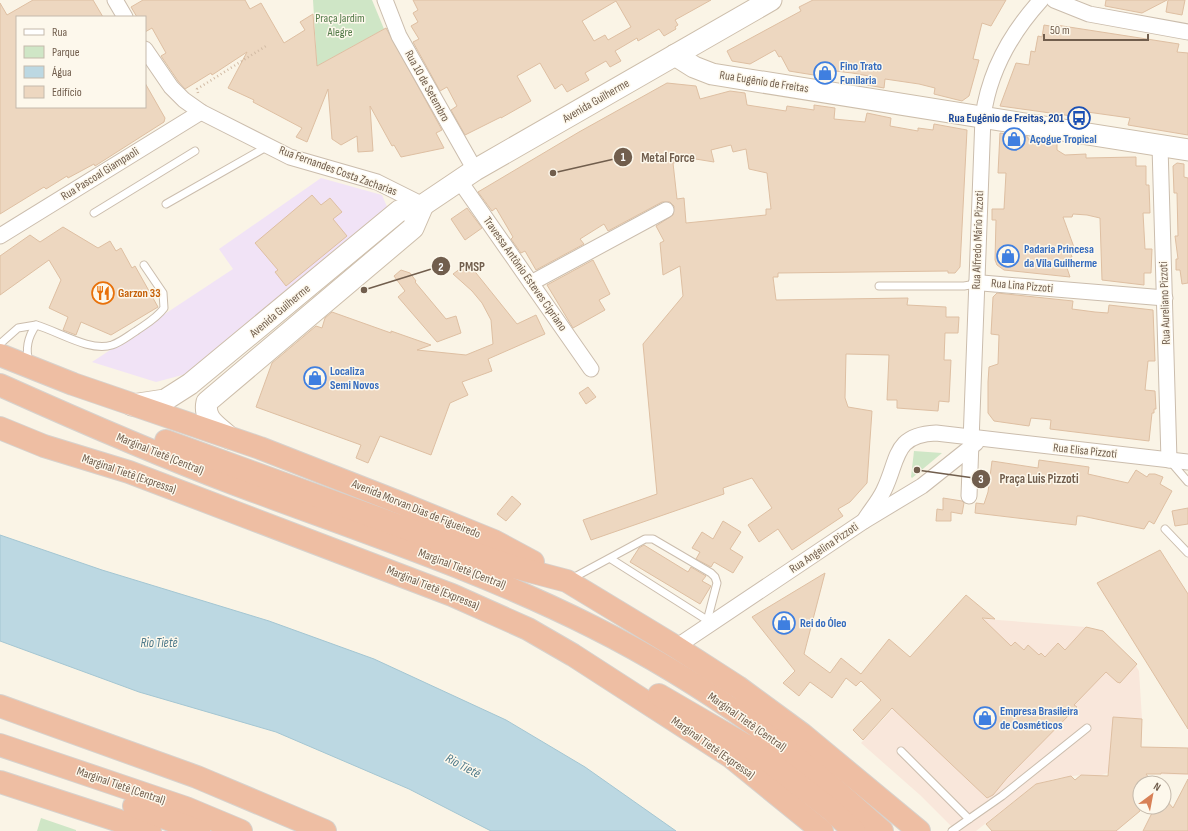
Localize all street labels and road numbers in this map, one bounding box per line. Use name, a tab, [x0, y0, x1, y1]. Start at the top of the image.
street label: Rua 10 de Setembro	[401, 48, 453, 124]
street label: Rua Eugênio de Freitas	[718, 68, 810, 96]
street label: Avenida Guilherme	[559, 76, 632, 127]
street label: Rua Fernandes Costa Zacharias	[277, 143, 399, 199]
street label: Rua Pascoal Giampaoli	[58, 144, 142, 204]
street label: Rua Alfredo Mário Pizzoti	[969, 190, 987, 290]
street label: Travessa Antônio Esteves Cipriano	[480, 214, 570, 334]
street label: Rua Aureliano Pizzoti	[1156, 261, 1174, 345]
street label: Rua Lina Pizzoti	[990, 276, 1054, 296]
street label: Avenida Guilherme	[246, 281, 314, 341]
street label: Marginal Tietê (Central)	[114, 430, 206, 478]
street label: Rua Elisa Pizzoti	[1052, 440, 1118, 462]
street label: Marginal Tietê (Expressa)	[80, 451, 178, 497]
street label: Avenida Morvan Dias de Figueiredo	[348, 476, 483, 542]
street label: Rua Angelina Pizzoti	[787, 519, 861, 577]
street label: Marginal Tietê (Central)	[416, 545, 508, 593]
street label: Marginal Tietê (Expressa)	[384, 563, 482, 613]
street label: Marginal Tietê (Central)	[705, 689, 789, 755]
street label: Marginal Tietê (Expressa)	[668, 714, 758, 782]
street label: Marginal Tietê (Central)	[75, 764, 167, 808]

